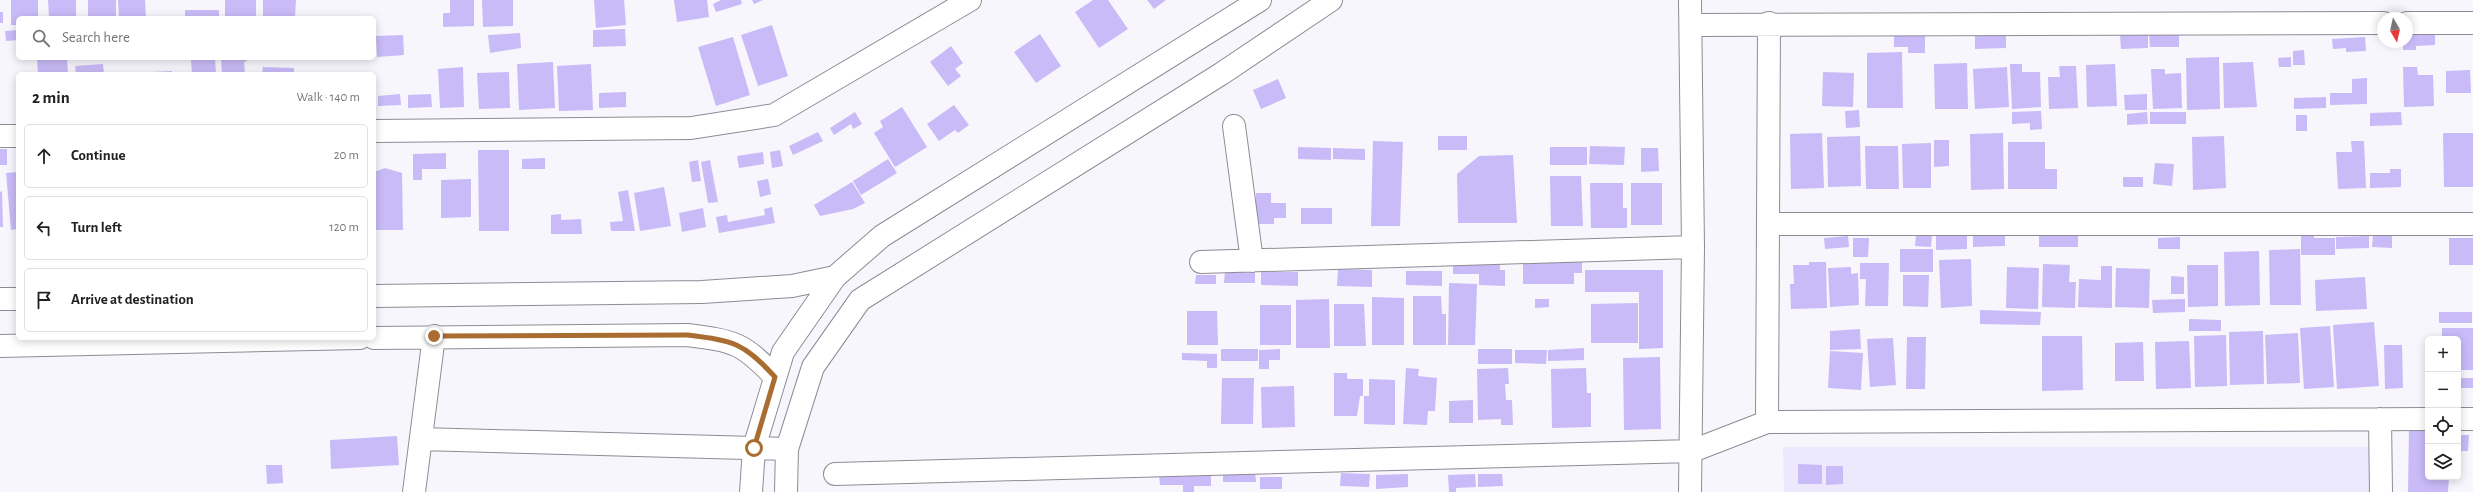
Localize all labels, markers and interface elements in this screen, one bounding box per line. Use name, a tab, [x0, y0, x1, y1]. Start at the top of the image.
north arrow	[2377, 12, 2413, 48]
search box	[16, 16, 376, 60]
icon: search	[30, 27, 52, 49]
text: Search here	[62, 30, 130, 45]
text: 2 min	[32, 89, 70, 106]
text: Walk · 140 m	[297, 91, 360, 104]
icon: ahead	[33, 145, 55, 167]
text: Continue	[71, 148, 126, 163]
text: 20 m	[334, 149, 359, 162]
icon: left	[33, 217, 55, 239]
text: Turn left	[71, 220, 122, 235]
text: 120 m	[329, 221, 359, 234]
icon: arrive	[33, 289, 55, 311]
text: Arrive at destination	[71, 292, 194, 307]
route end	[425, 327, 443, 345]
map controls	[2425, 336, 2461, 480]
button: +	[2425, 336, 2461, 372]
button: −	[2425, 372, 2461, 408]
button: locate	[2425, 408, 2461, 444]
route start	[745, 439, 763, 457]
button: layers	[2425, 444, 2461, 480]

